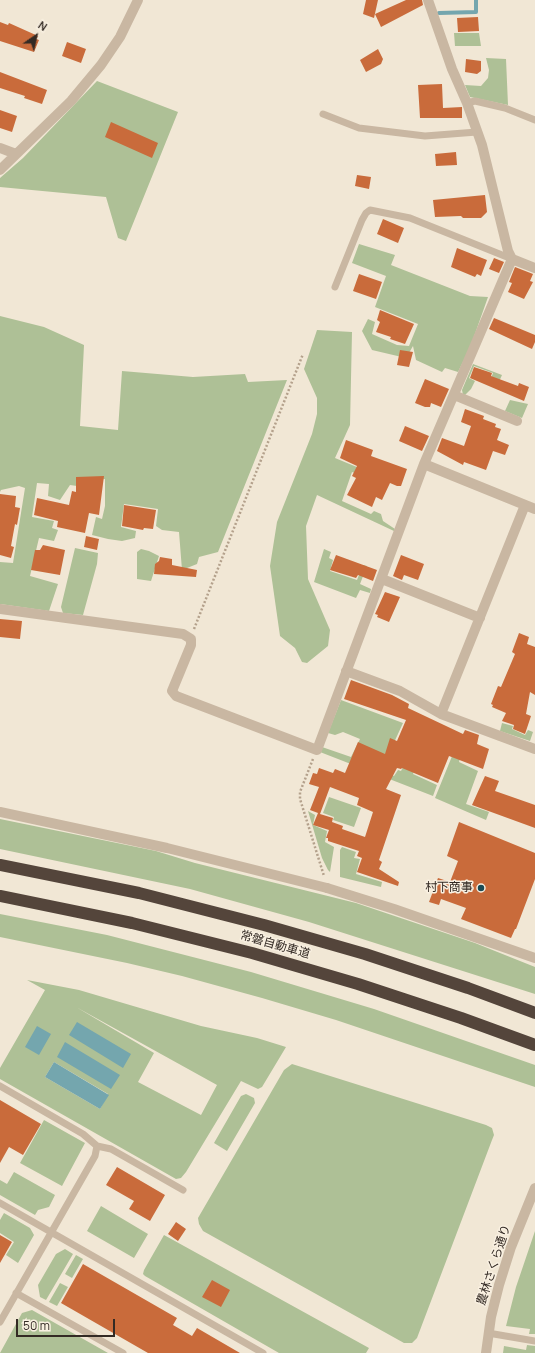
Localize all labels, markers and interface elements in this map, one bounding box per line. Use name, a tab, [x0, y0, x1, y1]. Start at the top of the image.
north arrow	[16, 16, 56, 56]
text: N	[36, 17, 50, 34]
place label: 村下商事	[425, 881, 473, 895]
marker: 村下商事	[476, 883, 486, 893]
street label: 常磐自動車道	[238, 928, 312, 962]
street label: 農林さくら通り	[474, 1223, 514, 1307]
scale bar	[18, 1311, 117, 1337]
text: 50 m	[23, 1317, 50, 1334]

